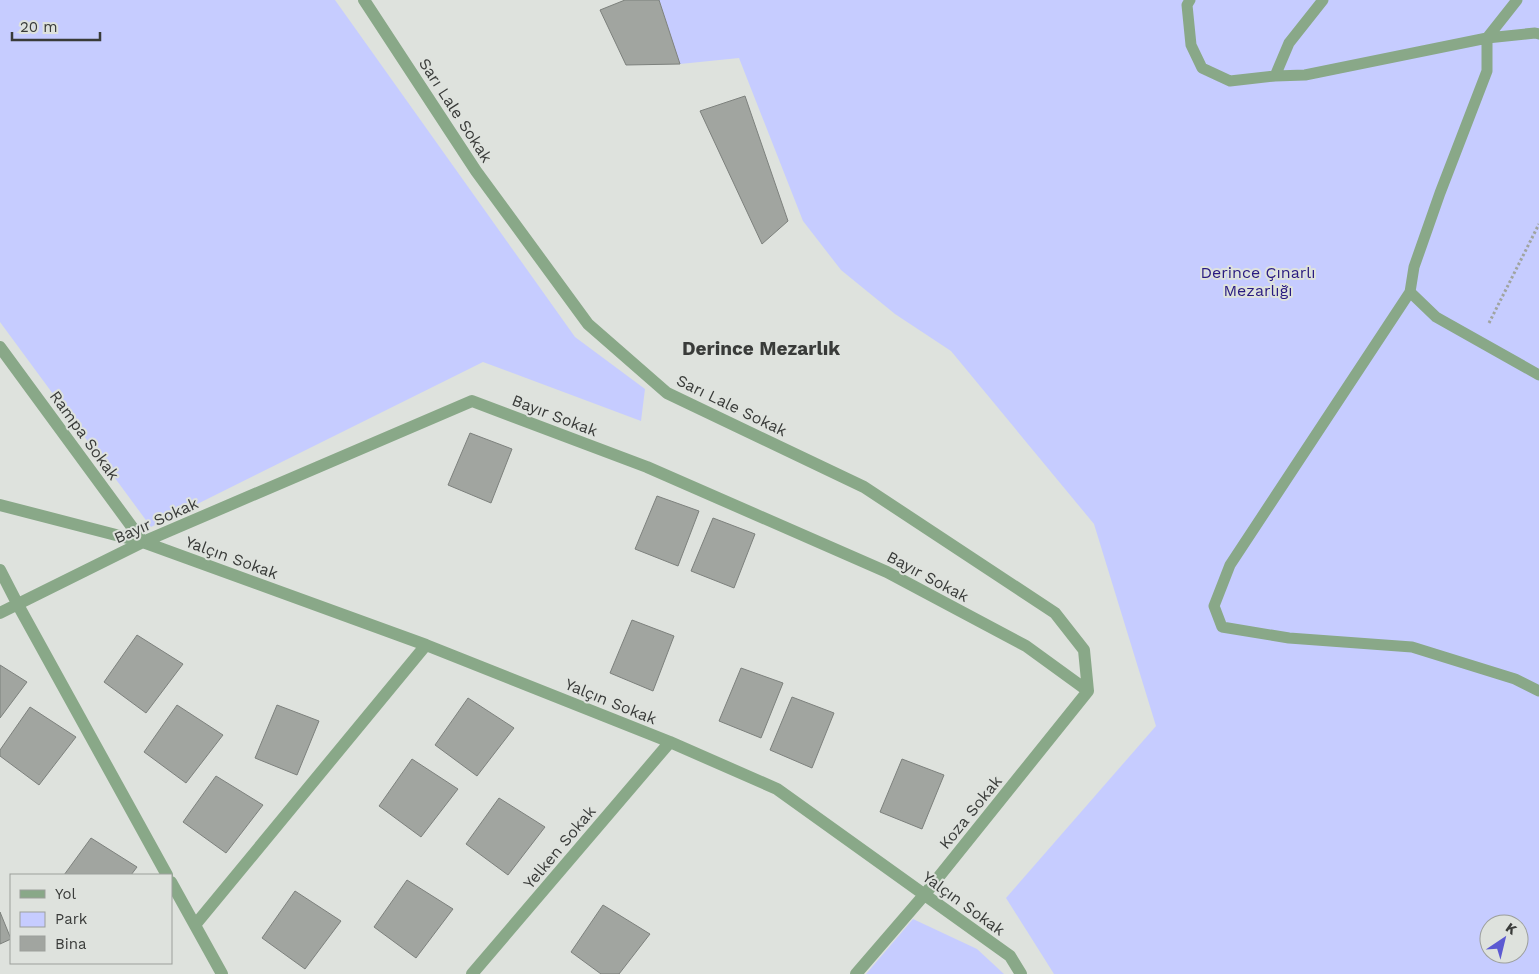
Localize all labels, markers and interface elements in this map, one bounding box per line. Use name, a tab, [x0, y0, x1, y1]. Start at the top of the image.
scale bar	[12, 10, 100, 42]
text: 20 m	[20, 18, 58, 36]
street label: Sarı Lale Sokak	[415, 55, 496, 166]
park label: Derince Çınarlı Mezarlığı	[1201, 263, 1315, 300]
district label: Derince Mezarlık	[682, 337, 840, 360]
street label: Sarı Lale Sokak	[673, 370, 790, 440]
street label: Rampa Sokak	[46, 387, 123, 484]
street label: Bayır Sokak	[509, 390, 600, 440]
street label: Bayır Sokak	[111, 493, 201, 547]
street label: Yalçın Sokak	[183, 532, 281, 583]
street label: Bayır Sokak	[884, 547, 972, 606]
street label: Yalçın Sokak	[562, 674, 659, 728]
street label: Koza Sokak	[935, 772, 1006, 853]
street label: Yelken Sokak	[519, 802, 600, 893]
street label: Yalçın Sokak	[919, 867, 1009, 940]
legend	[10, 874, 172, 964]
text: Yol	[55, 885, 77, 903]
text: Park	[55, 910, 88, 928]
north arrow	[1479, 914, 1529, 964]
text: K	[1503, 919, 1520, 938]
text: Bina	[55, 935, 87, 953]

